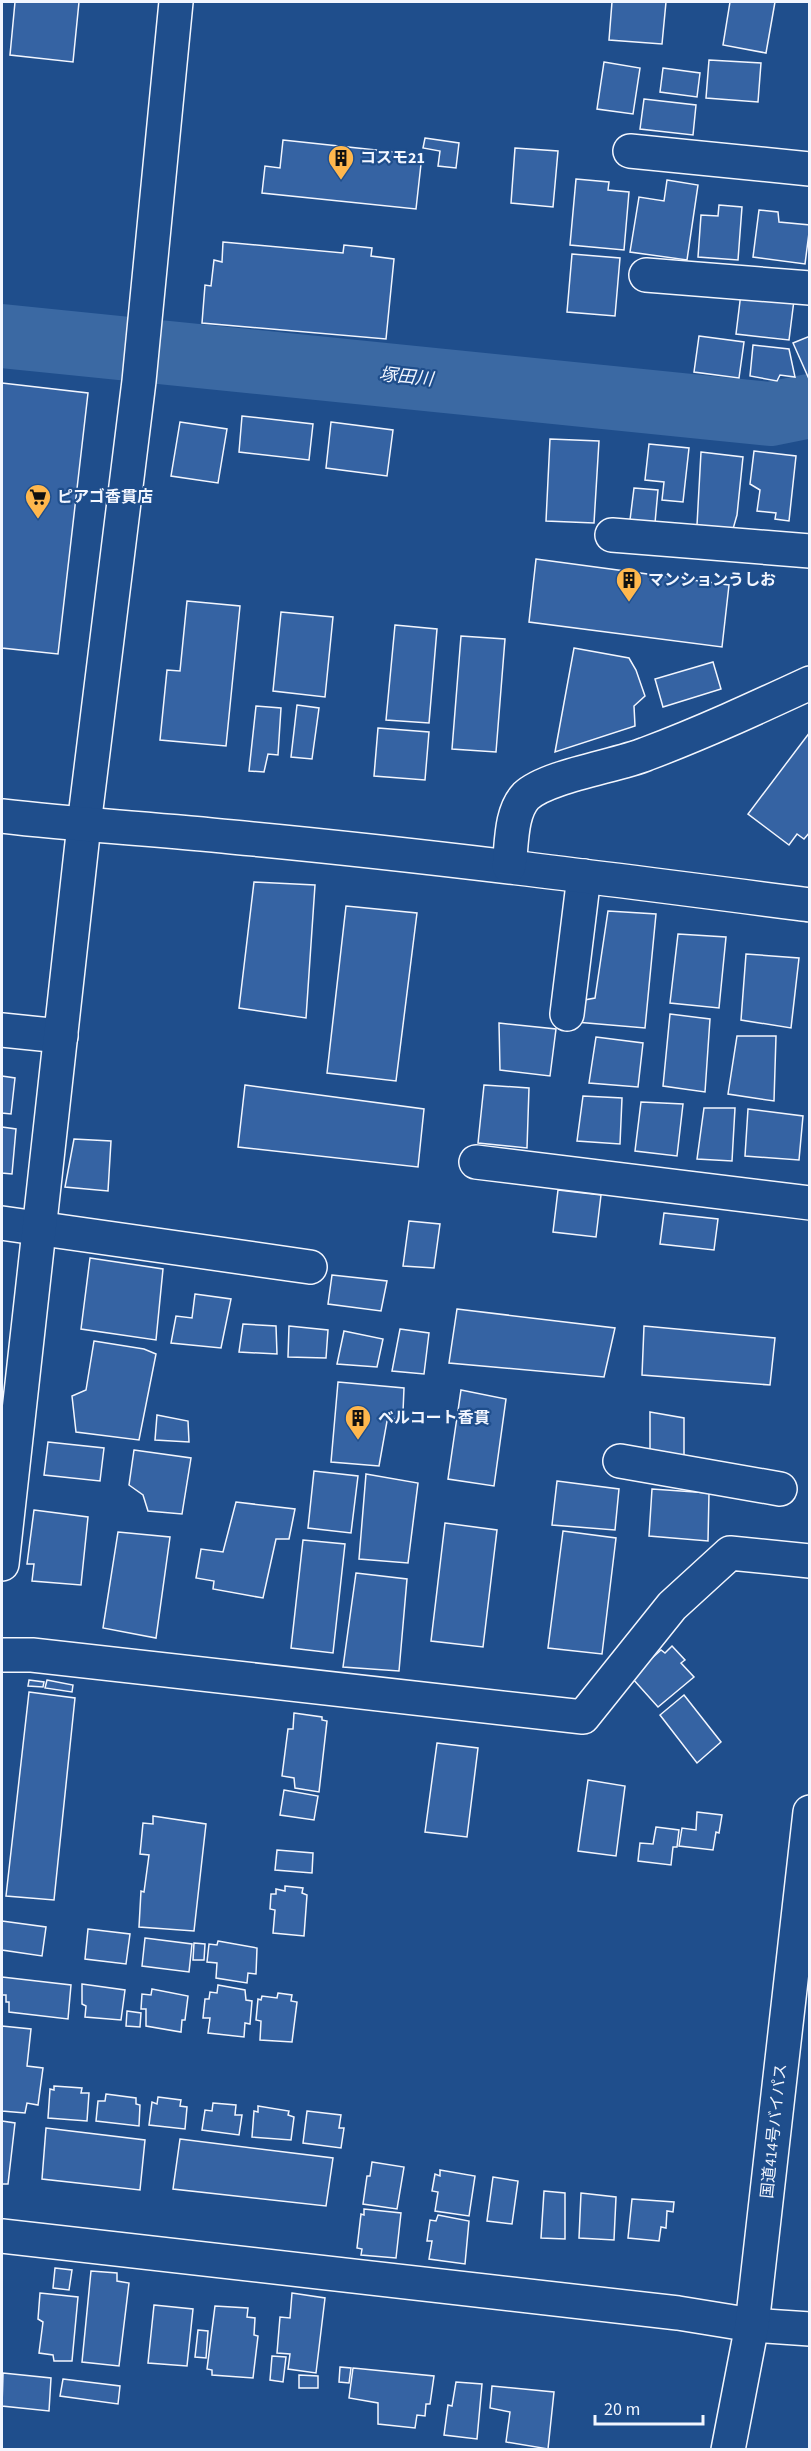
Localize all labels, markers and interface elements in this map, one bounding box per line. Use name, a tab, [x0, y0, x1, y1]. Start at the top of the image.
building icon: コスモ21	[326, 143, 356, 181]
place label: コスモ21	[360, 147, 425, 169]
water label: 塚田川	[378, 362, 436, 392]
supermarket icon: ピアゴ香貫店	[23, 482, 53, 520]
place label: ピアゴ香貫店	[57, 486, 153, 508]
building icon: マンションうしお	[614, 565, 644, 603]
place label: マンションうしお	[648, 569, 776, 591]
building icon: ベルコート香貫	[343, 1403, 373, 1441]
place label: ベルコート香貫	[378, 1407, 490, 1429]
street label: 国道414号バイパス	[756, 2062, 792, 2200]
scale bar	[595, 2388, 703, 2426]
text: 20 m	[604, 2397, 640, 2422]

